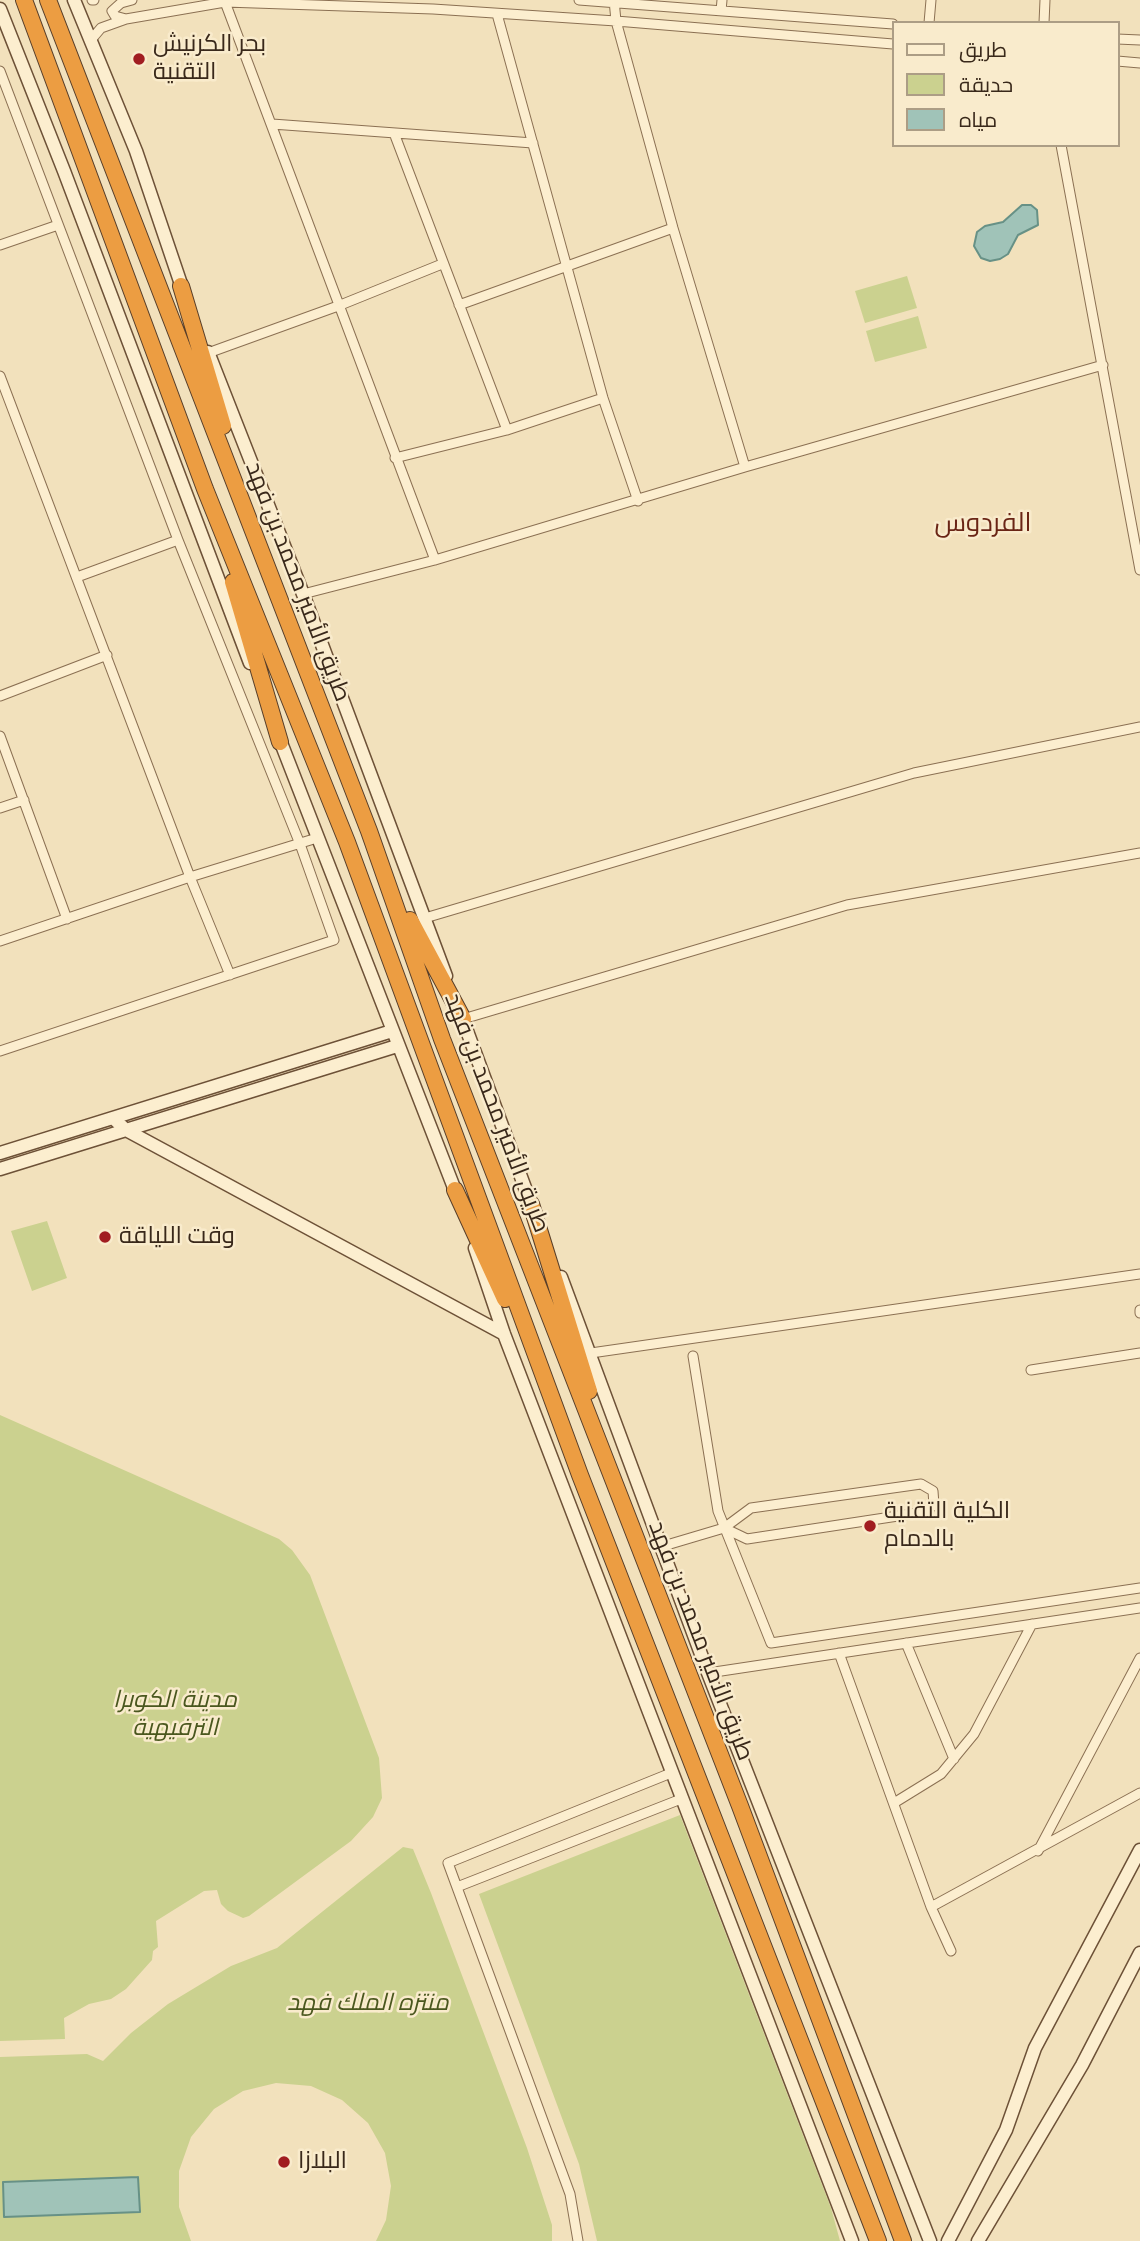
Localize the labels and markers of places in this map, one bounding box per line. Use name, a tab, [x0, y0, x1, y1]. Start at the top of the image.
place label: بحر الكرنيش التقنية	[153, 31, 266, 87]
marker: بحر الكرنيش التقنية	[131, 51, 147, 67]
place label: وقت اللياقة	[119, 1223, 235, 1251]
marker: وقت اللياقة	[97, 1229, 113, 1245]
place label: الكلية التقنية بالدمام	[884, 1498, 1010, 1554]
marker: الكلية التقنية بالدمام	[862, 1518, 878, 1534]
place label: البلازا	[298, 2148, 347, 2176]
marker: البلازا	[276, 2154, 292, 2170]

